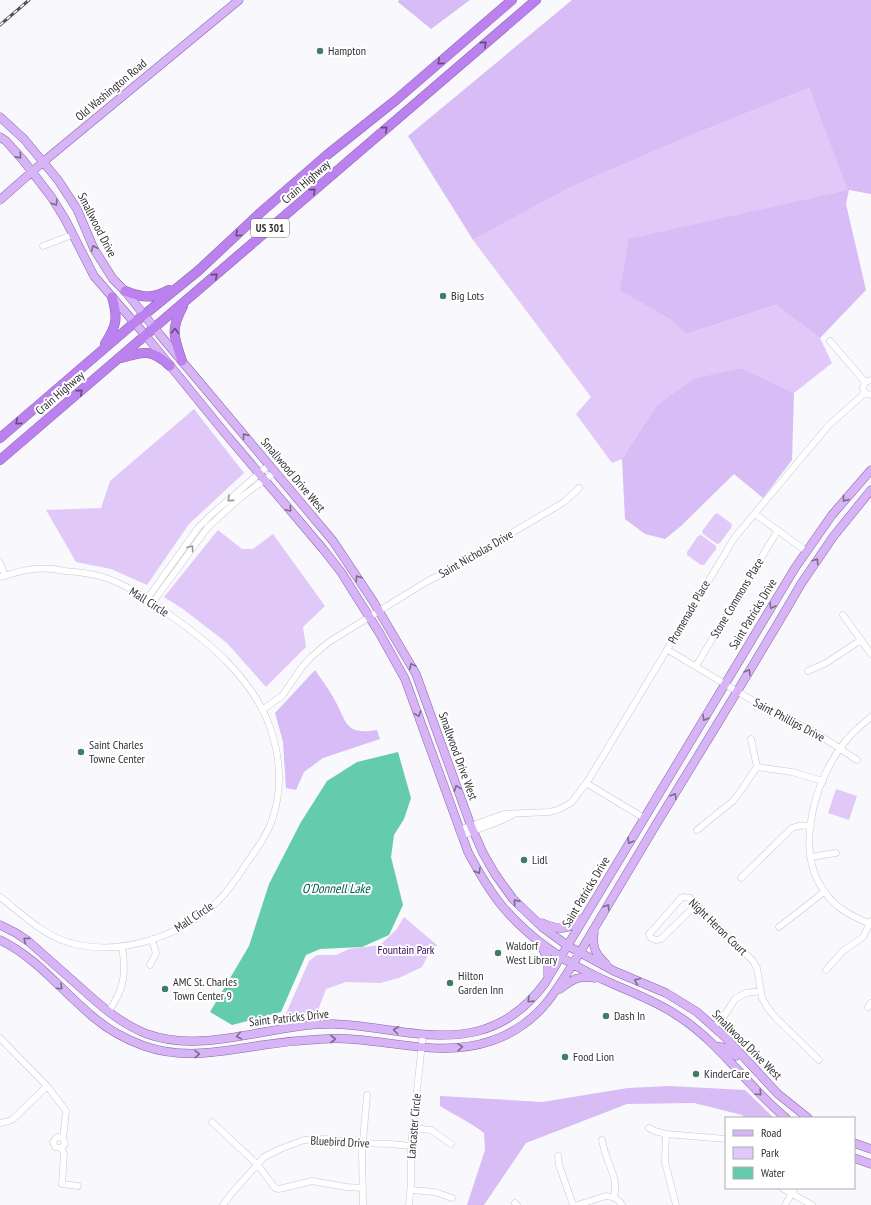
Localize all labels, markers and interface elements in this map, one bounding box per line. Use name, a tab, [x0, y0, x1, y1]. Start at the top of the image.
one-way arrow	[479, 42, 487, 49]
place label: Hampton	[328, 43, 366, 58]
marker: Hampton	[315, 46, 325, 56]
street label: Old Washington Road	[72, 55, 149, 124]
one-way arrow	[437, 57, 445, 64]
one-way arrow	[381, 127, 388, 134]
one-way arrow	[15, 152, 22, 159]
street label: Crain Highway	[278, 156, 333, 207]
one-way arrow	[309, 189, 316, 196]
street label: Smallwood Drive	[75, 190, 120, 259]
one-way arrow	[50, 199, 57, 206]
road number: US 301	[251, 219, 289, 237]
one-way arrow	[235, 229, 243, 236]
one-way arrow	[91, 244, 99, 251]
one-way arrow	[210, 273, 217, 280]
place label: Big Lots	[451, 288, 484, 303]
marker: Big Lots	[438, 291, 448, 301]
one-way arrow	[170, 328, 179, 334]
street label: Crain Highway	[32, 367, 87, 418]
one-way arrow	[75, 390, 82, 397]
one-way arrow	[16, 418, 23, 425]
one-way arrow	[243, 434, 250, 441]
street label: Smallwood Drive West	[258, 434, 329, 515]
one-way arrow	[227, 494, 234, 501]
one-way arrow	[843, 495, 850, 502]
one-way arrow	[285, 504, 292, 512]
street label: Saint Nicholas Drive	[436, 526, 516, 581]
one-way arrow	[187, 545, 194, 552]
street label: Stone Commons Place	[707, 555, 767, 641]
one-way arrow	[811, 559, 818, 566]
one-way arrow	[355, 575, 363, 582]
street label: Saint Patricks Drive	[726, 576, 780, 652]
street label: Promenade Place	[664, 577, 713, 646]
street label: Mall Circle	[127, 584, 172, 620]
one-way arrow	[769, 602, 776, 609]
one-way arrow	[409, 663, 417, 670]
one-way arrow	[744, 669, 751, 677]
street label: Saint Phillips Drive	[751, 694, 828, 745]
street label: Smallwood Drive West	[436, 710, 482, 803]
one-way arrow	[413, 711, 422, 718]
one-way arrow	[702, 714, 709, 721]
place label: Saint Charles Towne Center	[89, 737, 146, 766]
marker: Saint Charles Towne Center	[76, 747, 86, 757]
one-way arrow	[454, 784, 462, 791]
one-way arrow	[669, 793, 676, 800]
one-way arrow	[627, 837, 635, 844]
place label: Lidl	[532, 852, 548, 867]
street label: Saint Patricks Drive	[559, 854, 613, 930]
marker: Lidl	[519, 855, 529, 865]
one-way arrow	[474, 867, 481, 874]
water label: O'Donnell Lake	[302, 880, 372, 897]
street label: Night Heron Court	[686, 895, 751, 959]
street label: Mall Circle	[171, 898, 216, 935]
one-way arrow	[514, 899, 521, 907]
one-way arrow	[602, 904, 610, 911]
one-way arrow	[23, 937, 30, 945]
place label: Waldorf West Library	[506, 938, 558, 967]
park label: Fountain Park	[378, 942, 435, 957]
marker: Waldorf West Library	[493, 948, 503, 958]
place label: Hilton Garden Inn	[458, 968, 503, 997]
place label: AMC St. Charles Town Center 9	[173, 974, 237, 1003]
one-way arrow	[634, 977, 641, 985]
marker: Hilton Garden Inn	[445, 978, 455, 988]
one-way arrow	[55, 982, 63, 989]
marker: AMC St. Charles Town Center 9	[160, 984, 170, 994]
one-way arrow	[527, 995, 535, 1003]
street label: Saint Patricks Drive	[248, 1006, 330, 1029]
street label: Smallwood Drive West	[709, 1007, 786, 1083]
place label: Dash In	[614, 1008, 645, 1023]
marker: Dash In	[601, 1011, 611, 1021]
one-way arrow	[393, 1026, 399, 1035]
one-way arrow	[236, 1031, 243, 1039]
one-way arrow	[330, 1035, 336, 1043]
one-way arrow	[457, 1043, 463, 1052]
place label: Food Lion	[573, 1049, 614, 1064]
one-way arrow	[194, 1050, 200, 1058]
marker: Food Lion	[560, 1052, 570, 1062]
place label: KinderCare	[704, 1066, 750, 1081]
marker: KinderCare	[691, 1069, 701, 1079]
one-way arrow	[754, 1088, 762, 1096]
street label: Lancaster Circle	[403, 1093, 424, 1159]
legend	[725, 1117, 855, 1189]
text: Road	[761, 1125, 781, 1140]
street label: Bluebird Drive	[310, 1132, 370, 1151]
text: Park	[761, 1145, 779, 1160]
text: Water	[761, 1165, 786, 1180]

